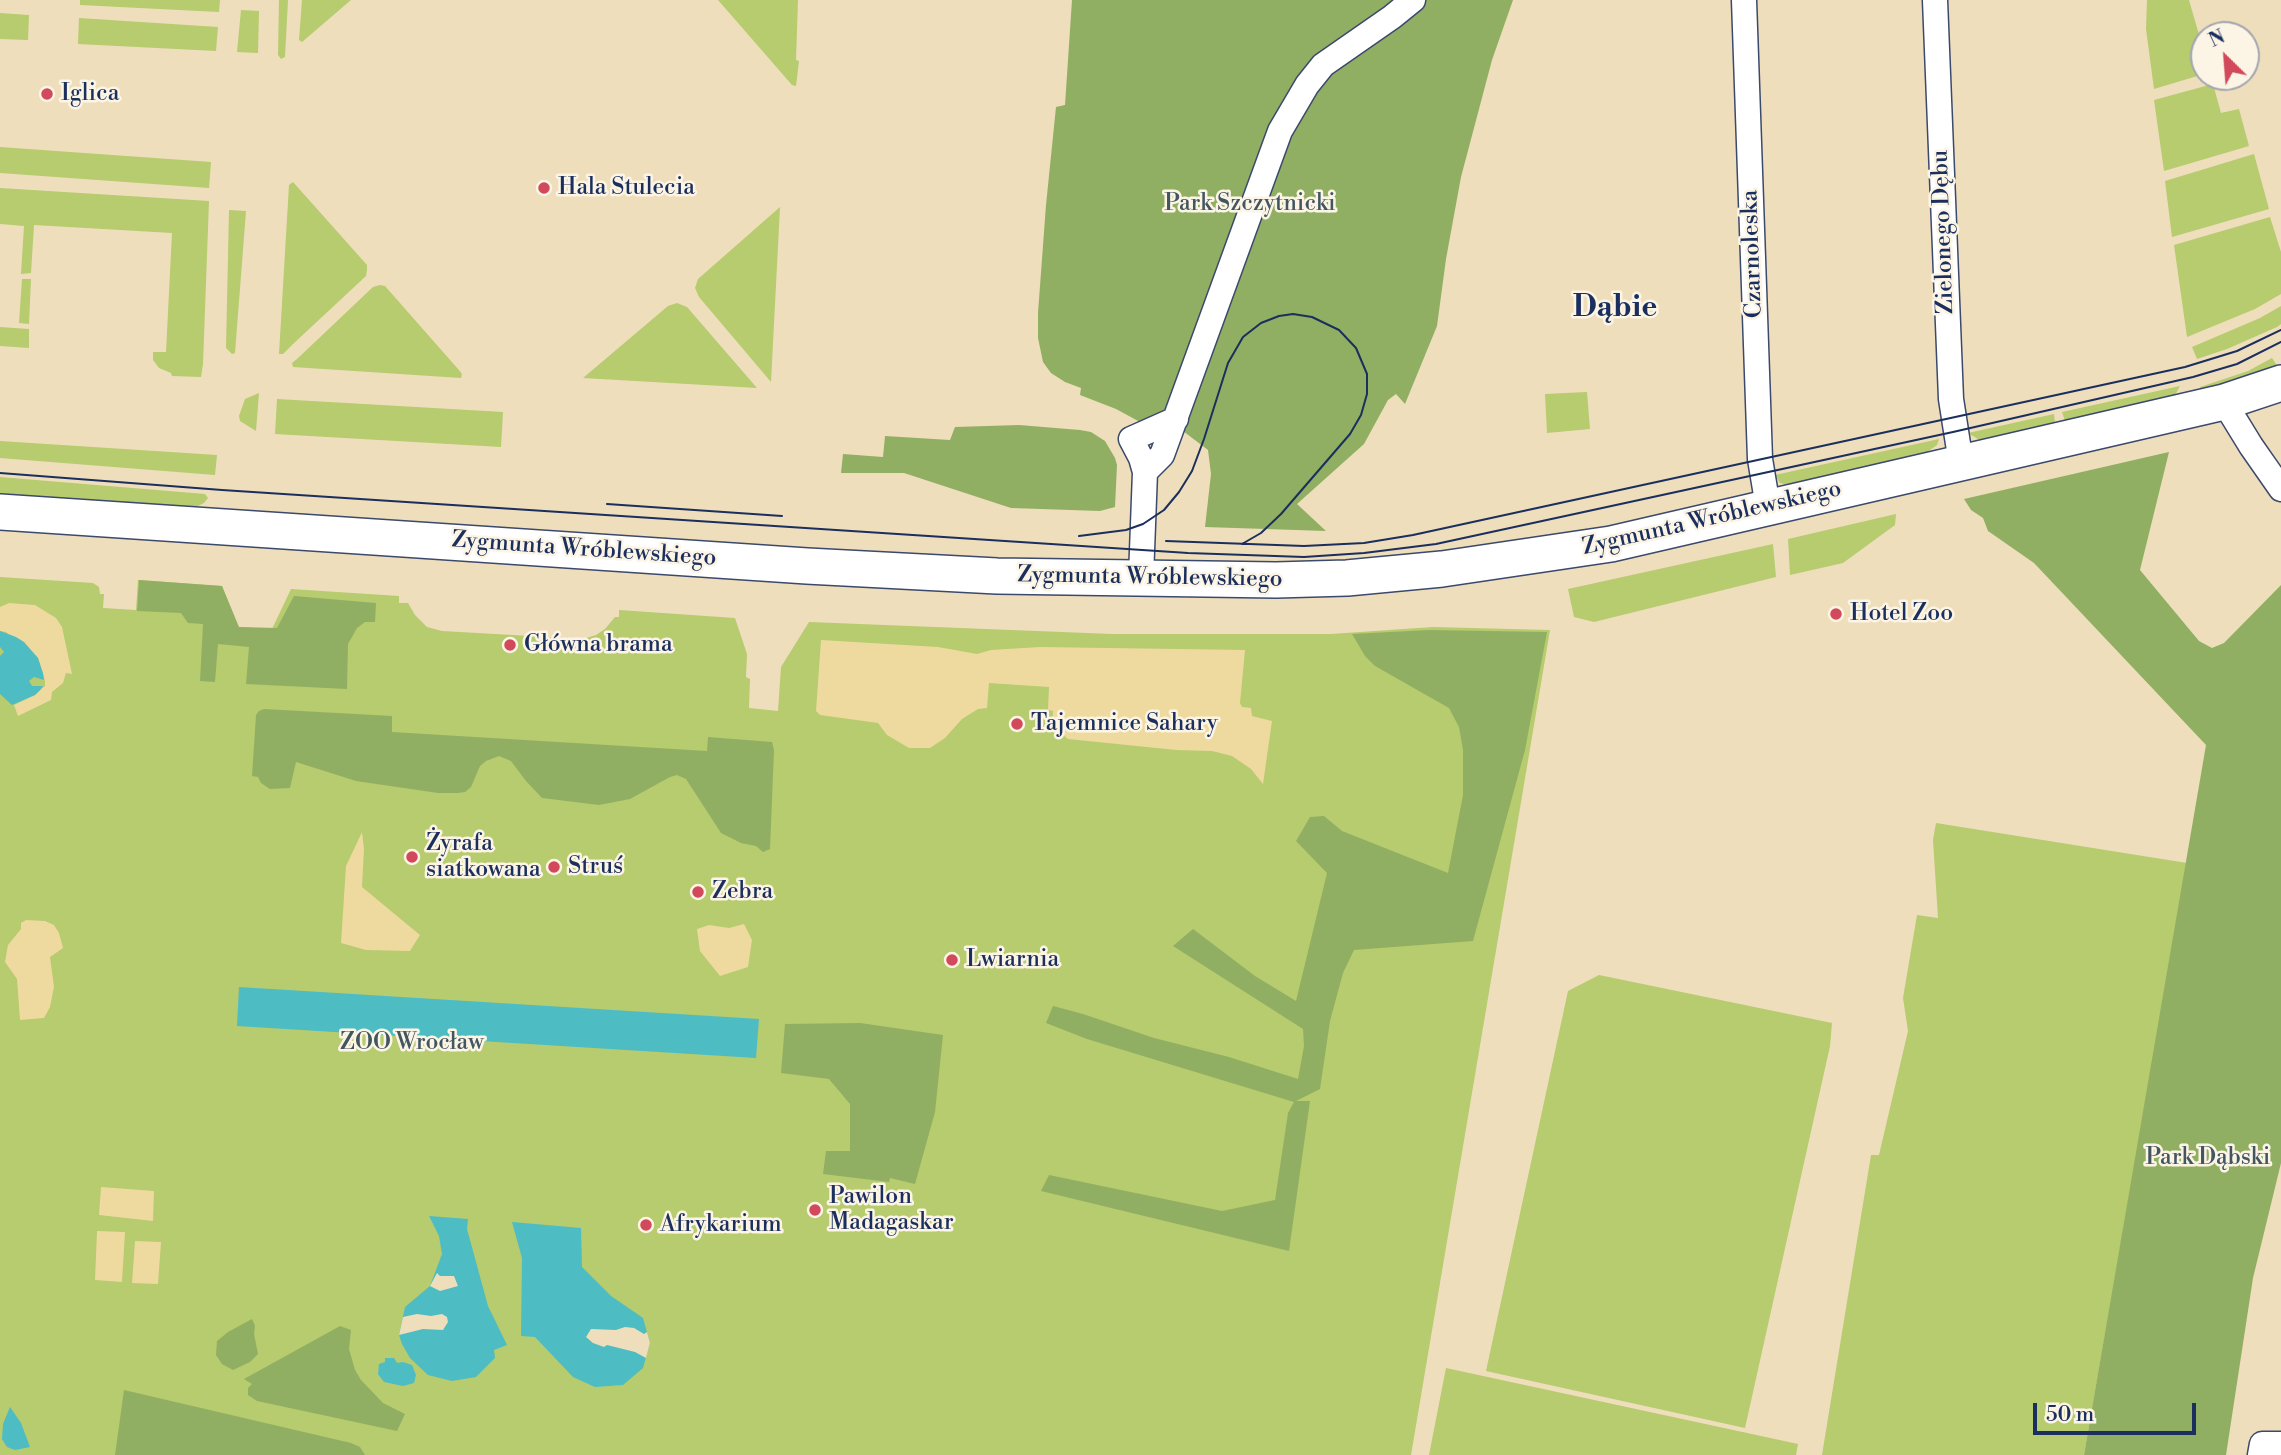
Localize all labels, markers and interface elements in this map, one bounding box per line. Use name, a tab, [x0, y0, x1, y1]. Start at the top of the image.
north arrow	[2190, 21, 2260, 91]
text: N	[2205, 25, 2229, 53]
place label: Iglica	[61, 80, 119, 108]
marker: Iglica	[39, 86, 55, 102]
street label: Zielonego Dębu	[1927, 149, 1961, 315]
place label: Hala Stulecia	[558, 174, 695, 202]
marker: Hala Stulecia	[536, 180, 552, 196]
street label: Czarnoleska	[1737, 189, 1769, 319]
park label: Park Szczytnicki	[1164, 190, 1336, 218]
district label: Dąbie	[1573, 291, 1657, 327]
street label: Zygmunta Wróblewskiego	[1580, 476, 1844, 562]
street label: Zygmunta Wróblewskiego	[451, 527, 717, 573]
street label: Zygmunta Wróblewskiego	[1017, 562, 1283, 594]
place label: Hotel Zoo	[1850, 600, 1953, 628]
marker: Hotel Zoo	[1828, 606, 1844, 622]
place label: Główna brama	[524, 631, 673, 659]
marker: Główna brama	[502, 637, 518, 653]
place label: Tajemnice Sahary	[1031, 710, 1218, 738]
marker: Tajemnice Sahary	[1009, 716, 1025, 732]
place label: Żyrafa siatkowana	[426, 830, 541, 884]
marker: Żyrafa siatkowana	[404, 849, 420, 865]
place label: Struś	[568, 853, 623, 881]
marker: Struś	[546, 859, 562, 875]
place label: Zebra	[712, 878, 773, 906]
marker: Zebra	[690, 884, 706, 900]
place label: Lwiarnia	[966, 946, 1059, 974]
marker: Lwiarnia	[944, 952, 960, 968]
park label: ZOO Wrocław	[340, 1029, 484, 1057]
park label: Park Dąbski	[2146, 1144, 2270, 1172]
place label: Pawilon Madagaskar	[829, 1183, 954, 1237]
marker: Pawilon Madagaskar	[807, 1202, 823, 1218]
place label: Afrykarium	[660, 1211, 782, 1239]
marker: Afrykarium	[638, 1217, 654, 1233]
scale bar	[2036, 1388, 2199, 1432]
text: 50 m	[2046, 1402, 2094, 1428]

